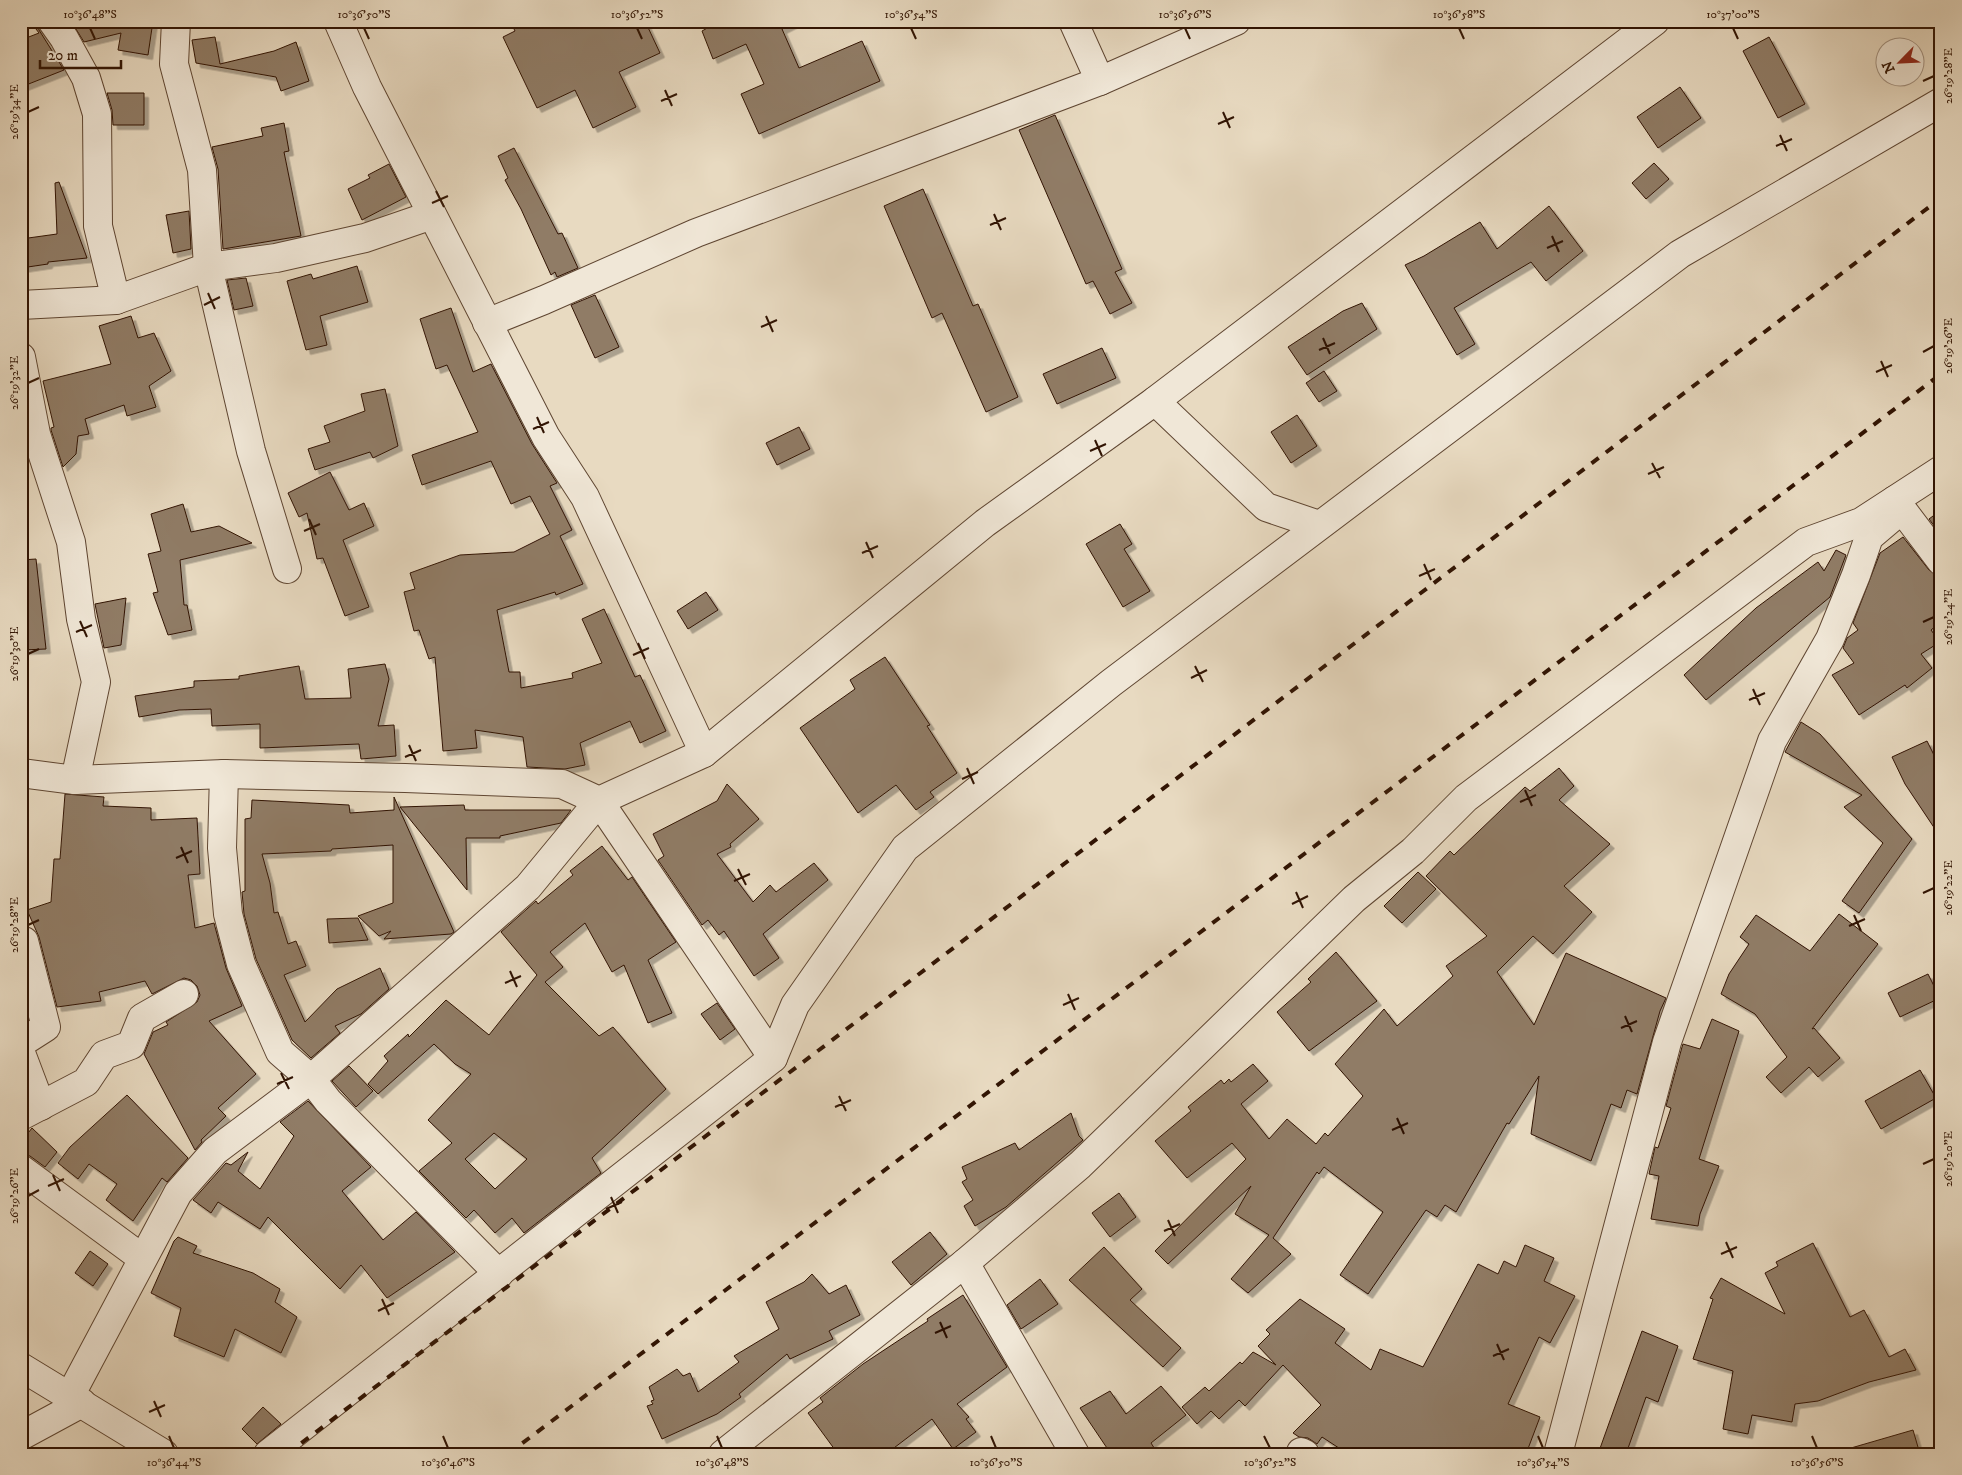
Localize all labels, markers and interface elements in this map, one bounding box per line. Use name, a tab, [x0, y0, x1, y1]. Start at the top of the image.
text: 10°36'48"S	[63, 7, 117, 22]
text: 10°36'50"S	[337, 7, 391, 22]
text: 10°36'52"S	[611, 7, 663, 22]
text: 10°36'54"S	[885, 7, 937, 22]
text: 10°36'56"S	[1159, 7, 1211, 22]
text: 10°36'58"S	[1433, 7, 1485, 22]
text: 10°37'00"S	[1706, 7, 1760, 22]
scale bar	[40, 38, 121, 70]
north arrow	[1874, 38, 1924, 88]
text: 20 m	[48, 46, 78, 65]
text: 26°19'28"E	[1941, 48, 1956, 104]
text: N	[1878, 58, 1900, 76]
text: 26°19'34"E	[7, 84, 22, 140]
text: 26°19'26"E	[1941, 318, 1956, 374]
text: 26°19'32"E	[7, 355, 22, 410]
text: 26°19'24"E	[1941, 588, 1956, 645]
text: 26°19'30"E	[7, 626, 22, 681]
text: 26°19'22"E	[1941, 860, 1956, 916]
text: 26°19'28"E	[7, 897, 22, 953]
text: 26°19'20"E	[1941, 1130, 1956, 1187]
text: 26°19'26"E	[7, 1168, 22, 1224]
text: 10°36'44"S	[147, 1455, 201, 1470]
text: 10°36'46"S	[421, 1455, 475, 1470]
text: 10°36'48"S	[695, 1455, 749, 1470]
text: 10°36'50"S	[969, 1455, 1023, 1470]
text: 10°36'52"S	[1244, 1455, 1296, 1470]
text: 10°36'54"S	[1517, 1455, 1569, 1470]
text: 10°36'56"S	[1791, 1455, 1843, 1470]

